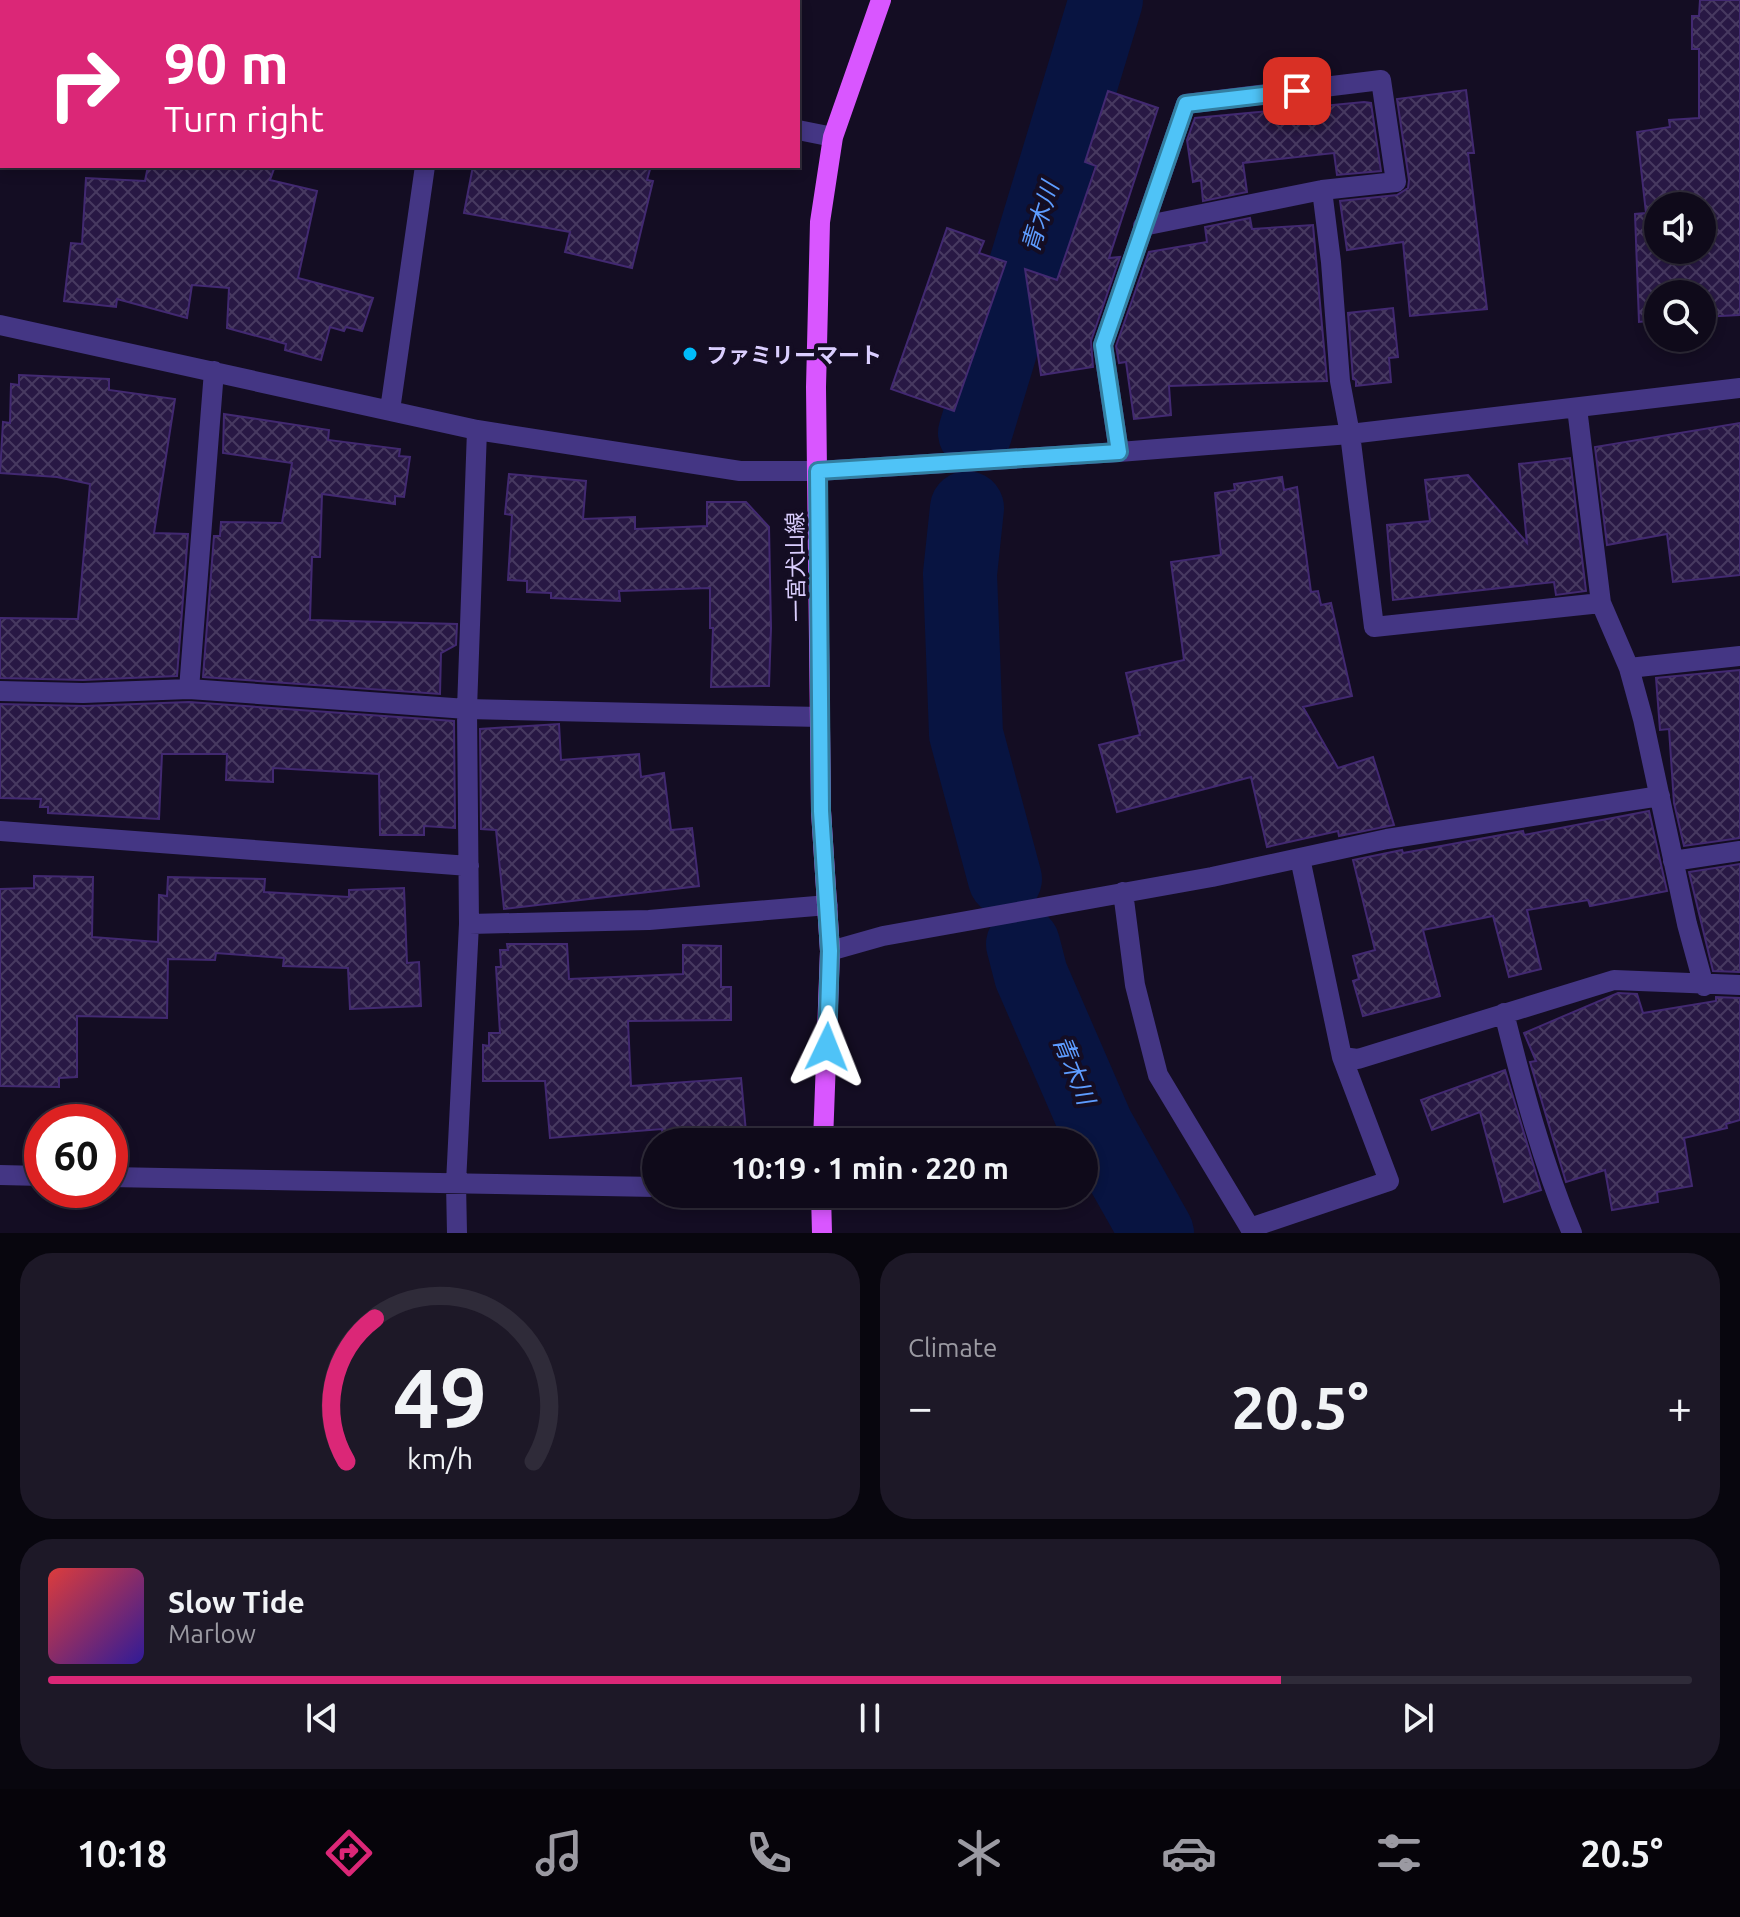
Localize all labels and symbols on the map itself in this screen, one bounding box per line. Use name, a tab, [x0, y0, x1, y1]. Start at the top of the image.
pin	[1263, 57, 1331, 125]
water label: 青木川	[1017, 176, 1064, 255]
place label: ファミリーマート	[706, 342, 882, 367]
marker: ファミリーマート	[681, 345, 699, 363]
street label: 一宮犬山線	[782, 512, 808, 622]
position arrow	[785, 1005, 869, 1089]
water label: 青木川	[1048, 1032, 1101, 1111]
speed limit sign: 60	[24, 1104, 128, 1208]

